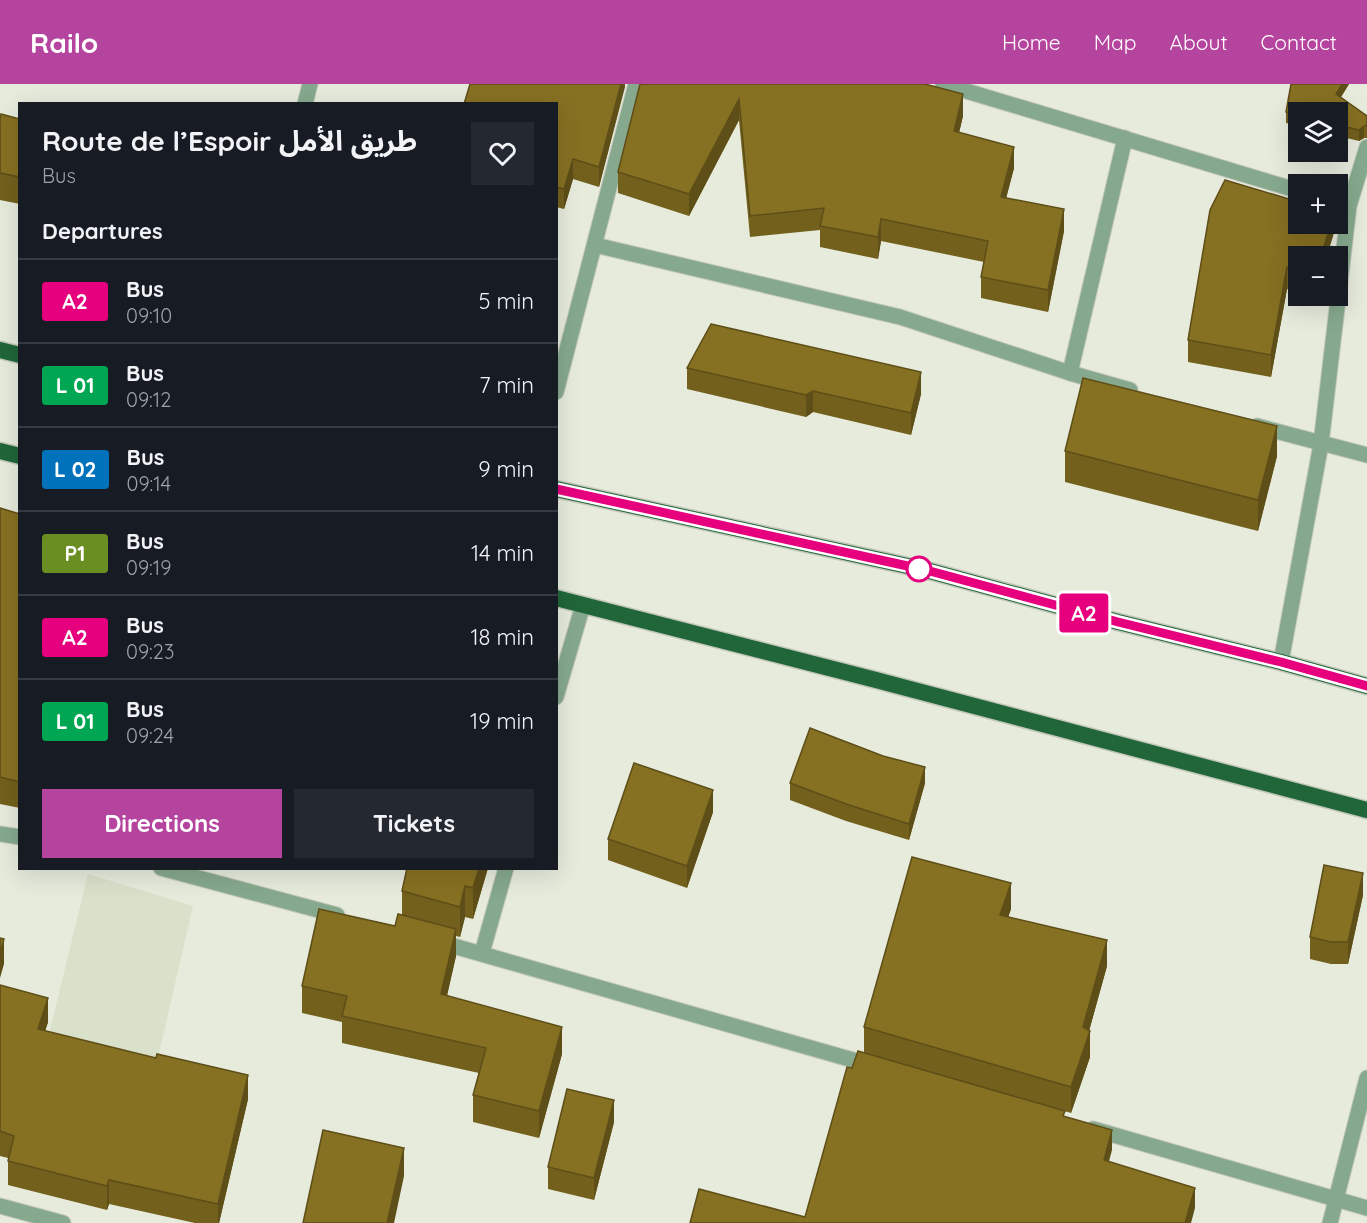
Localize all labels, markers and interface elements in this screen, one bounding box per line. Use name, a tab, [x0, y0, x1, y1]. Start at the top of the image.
text: Railo	[30, 25, 98, 60]
text: Home	[1002, 29, 1061, 55]
text: Map	[1094, 29, 1137, 55]
text: About	[1170, 29, 1228, 55]
text: Contact	[1261, 29, 1337, 55]
map controls	[1288, 102, 1348, 306]
button: layers	[1288, 102, 1348, 162]
button: heart	[471, 122, 534, 185]
text: Route de l’Espoir طريق الأمل	[42, 123, 417, 158]
text: Bus	[42, 163, 76, 188]
button: +	[1288, 174, 1348, 234]
text: Departures	[42, 217, 163, 245]
button: −	[1288, 246, 1348, 306]
text: Bus	[126, 275, 164, 303]
text: 5 min	[479, 287, 534, 315]
text: A2	[62, 288, 88, 314]
text: 09:10	[126, 303, 172, 328]
text: Bus	[126, 359, 164, 387]
text: 7 min	[479, 371, 534, 399]
text: L 01	[56, 372, 94, 398]
text: 09:12	[126, 387, 171, 412]
text: Bus	[127, 443, 164, 471]
text: 9 min	[478, 455, 534, 483]
text: L 02	[54, 456, 97, 482]
text: 09:14	[127, 471, 171, 496]
text: Bus	[126, 527, 164, 555]
text: 14 min	[471, 539, 534, 567]
text: P1	[65, 540, 85, 566]
text: 09:19	[126, 555, 171, 580]
unlabelled marker	[906, 556, 932, 582]
line badge: A2	[1057, 594, 1111, 632]
text: A2	[1071, 600, 1097, 626]
text: Bus	[126, 611, 164, 639]
text: 18 min	[470, 623, 534, 651]
text: A2	[62, 624, 88, 650]
text: 09:23	[126, 639, 174, 664]
text: Bus	[126, 695, 164, 723]
text: 19 min	[470, 707, 534, 735]
text: L 01	[56, 708, 94, 734]
text: 09:24	[126, 723, 174, 748]
button: Directions	[42, 789, 282, 858]
button: Tickets	[294, 789, 534, 858]

